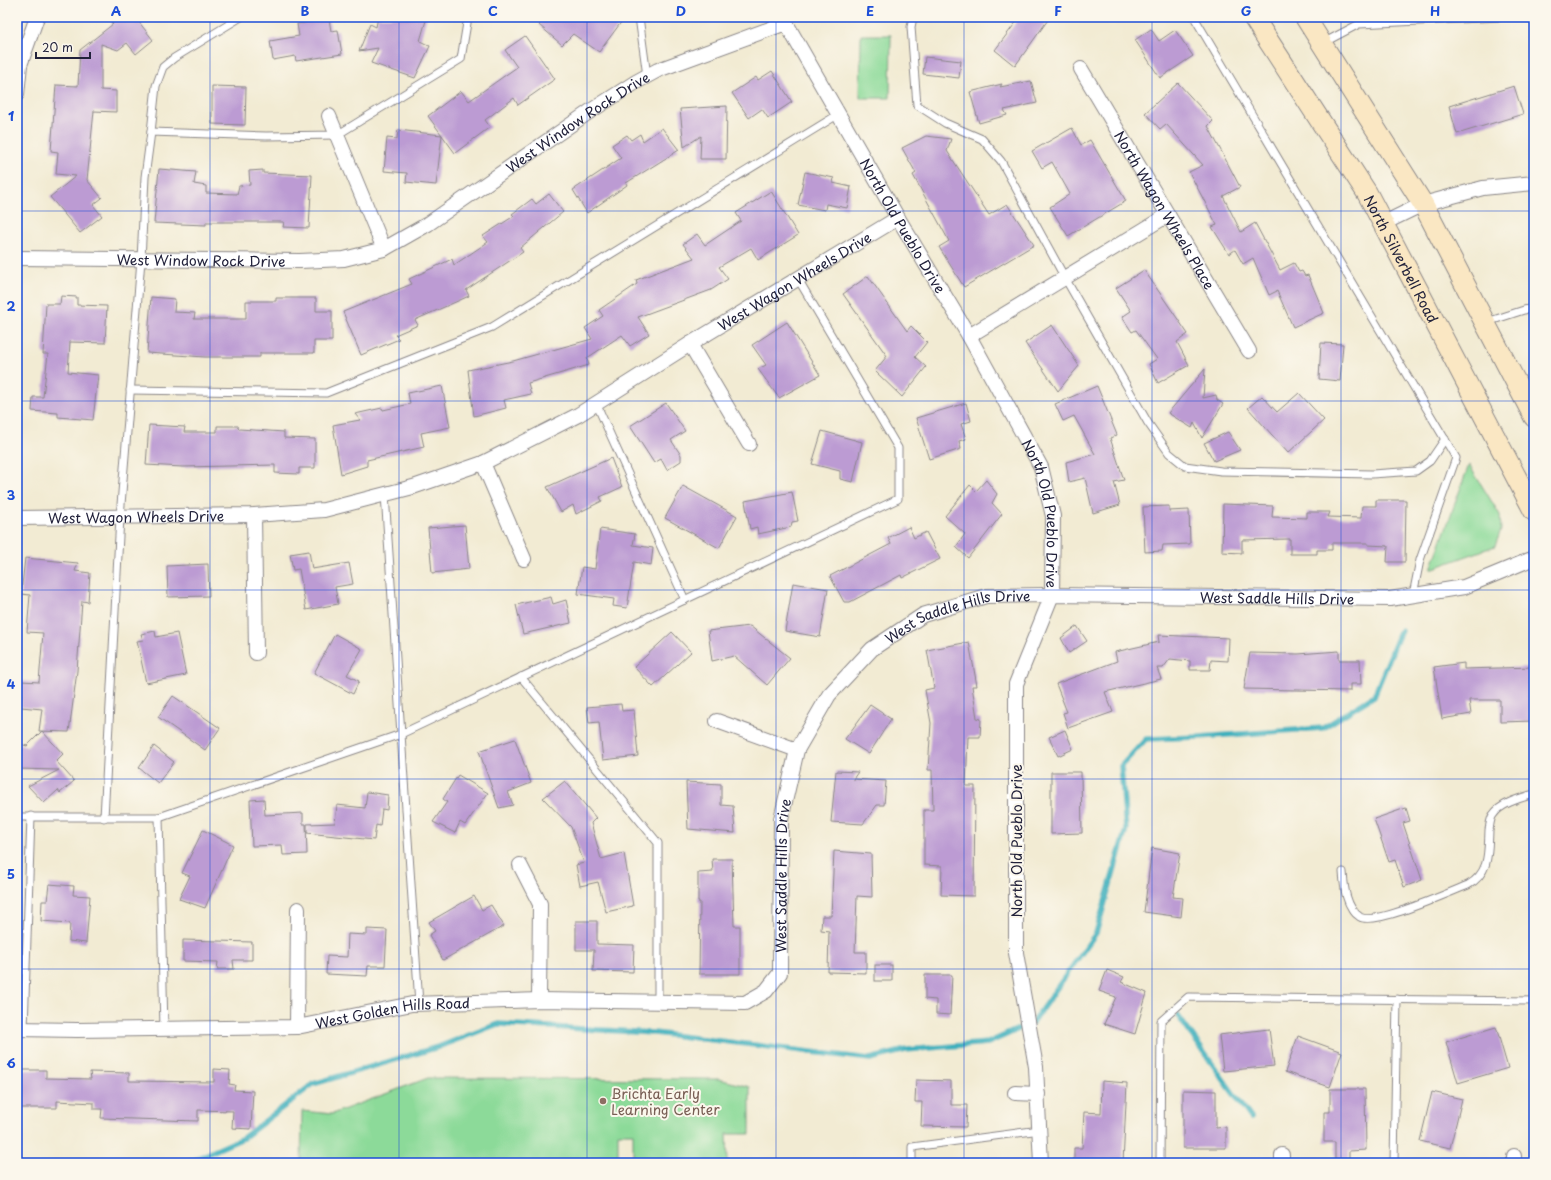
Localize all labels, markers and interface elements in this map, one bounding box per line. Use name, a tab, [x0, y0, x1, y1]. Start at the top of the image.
text: A	[111, 1, 121, 20]
text: B	[301, 1, 310, 20]
text: C	[488, 1, 498, 20]
text: D	[676, 1, 686, 20]
text: E	[866, 1, 874, 20]
text: F	[1054, 1, 1062, 20]
text: G	[1241, 1, 1251, 20]
text: H	[1430, 1, 1440, 20]
scale bar	[36, 34, 90, 60]
text: 20 m	[42, 38, 73, 56]
street label: West Window Rock Drive	[501, 66, 653, 177]
text: 1	[8, 106, 14, 125]
street label: North Wagon Wheels Place	[1110, 127, 1220, 293]
street label: North Old Pueblo Drive	[855, 154, 951, 297]
street label: North Silverbell Road	[1359, 191, 1444, 326]
street label: West Wagon Wheels Drive	[713, 226, 875, 336]
street label: West Window Rock Drive	[116, 249, 286, 271]
text: 2	[6, 296, 16, 315]
street label: North Old Pueblo Drive	[1017, 435, 1064, 588]
text: 3	[7, 485, 16, 504]
street label: West Wagon Wheels Drive	[48, 505, 224, 528]
street label: West Saddle Hills Drive	[880, 585, 1030, 648]
street label: West Saddle Hills Drive	[1200, 586, 1354, 609]
text: 4	[7, 674, 16, 693]
street label: North Old Pueblo Drive	[1006, 764, 1027, 918]
street label: West Saddle Hills Drive	[770, 796, 796, 953]
text: 5	[7, 864, 15, 883]
street label: West Golden Hills Road	[313, 992, 470, 1034]
text: 6	[6, 1053, 16, 1072]
place label: Brichta Early Learning Center	[611, 1083, 720, 1120]
marker: Brichta Early Learning Center	[598, 1096, 608, 1106]

